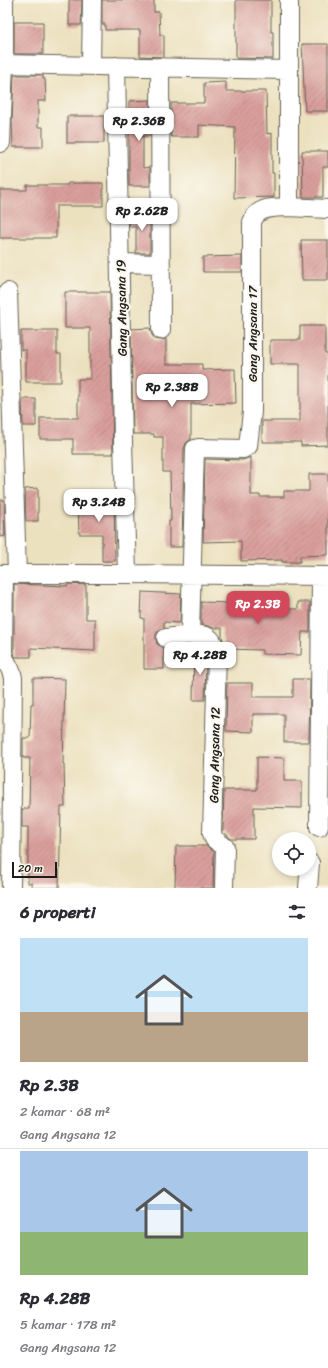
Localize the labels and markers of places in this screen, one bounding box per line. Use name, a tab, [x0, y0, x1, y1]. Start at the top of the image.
pin: Rp 2.36B	[98, 108, 180, 142]
pin: Rp 2.62B	[101, 198, 183, 232]
pin: Rp 2.38B	[131, 374, 213, 408]
pin: Rp 3.24B	[58, 489, 140, 523]
pin: Rp 2.3B	[221, 591, 295, 625]
pin: Rp 4.28B	[159, 642, 241, 676]

